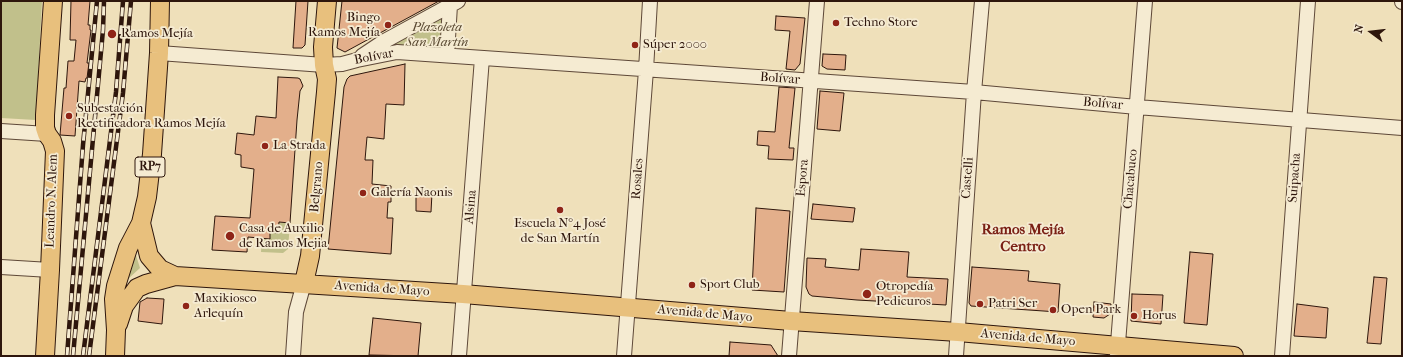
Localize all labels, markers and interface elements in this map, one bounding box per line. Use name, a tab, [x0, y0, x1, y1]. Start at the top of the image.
place label: Bingo Ramos Mejía	[308, 10, 380, 41]
north arrow	[1351, 12, 1391, 52]
place label: Techno Store	[844, 15, 918, 31]
marker: Techno Store	[831, 18, 841, 28]
marker: Bingo Ramos Mejía	[383, 20, 393, 30]
park label: Plazoleta San Martín	[406, 20, 468, 51]
text: N	[1352, 23, 1366, 34]
place label: Ramos Mejía	[121, 26, 193, 42]
marker: Ramos Mejía	[106, 28, 118, 40]
place label: Súper 2000	[643, 37, 707, 53]
marker: Súper 2000	[630, 40, 640, 50]
street label: Bolívar	[353, 46, 395, 68]
street label: Bolívar	[759, 70, 801, 88]
street label: Bolívar	[1082, 94, 1124, 114]
place label: Subestación Rectificadora Ramos Mejía	[77, 101, 226, 132]
marker: Subestación Rectificadora Ramos Mejía	[64, 111, 74, 121]
place label: La Strada	[273, 138, 326, 154]
marker: La Strada	[260, 141, 270, 151]
street label: Chacabuco	[1121, 148, 1141, 210]
street label: Suipacha	[1285, 153, 1305, 203]
street label: Leandro N. Alem	[43, 154, 61, 248]
road number: RP7	[135, 157, 165, 177]
street label: Castelli	[959, 157, 977, 199]
street label: Rosales	[629, 158, 647, 200]
street label: Espora	[794, 158, 812, 198]
street label: Belgrano	[307, 161, 327, 213]
place label: Galería Naonis	[371, 185, 453, 201]
marker: Galería Naonis	[358, 188, 368, 198]
street label: Alsina	[462, 189, 480, 225]
marker: Escuela N°4 José de San Martín	[555, 205, 565, 215]
place label: Escuela N°4 José de San Martín	[514, 216, 606, 247]
place label: Casa de Auxilio de Ramos Mejia	[239, 221, 327, 252]
district label: Ramos Mejía Centro	[982, 221, 1064, 256]
marker: Casa de Auxilio de Ramos Mejia	[224, 230, 236, 242]
place label: Sport Club	[700, 277, 760, 293]
street label: Avenida de Mayo	[334, 278, 430, 300]
place label: Otropedía Pedicuros	[876, 279, 933, 310]
marker: Sport Club	[687, 280, 697, 290]
marker: Otropedía Pedicuros	[861, 288, 873, 300]
place label: Maxikiosco Arlequín	[194, 291, 257, 322]
place label: Patri Ser	[988, 296, 1037, 312]
marker: Patri Ser	[975, 299, 985, 309]
marker: Maxikiosco Arlequín	[181, 301, 191, 311]
street label: Avenida de Mayo	[657, 302, 753, 326]
place label: Open Park	[1061, 302, 1121, 318]
marker: Open Park	[1048, 305, 1058, 315]
place label: Horus	[1142, 308, 1176, 324]
marker: Horus	[1129, 311, 1139, 321]
street label: Avenida de Mayo	[980, 326, 1076, 350]

